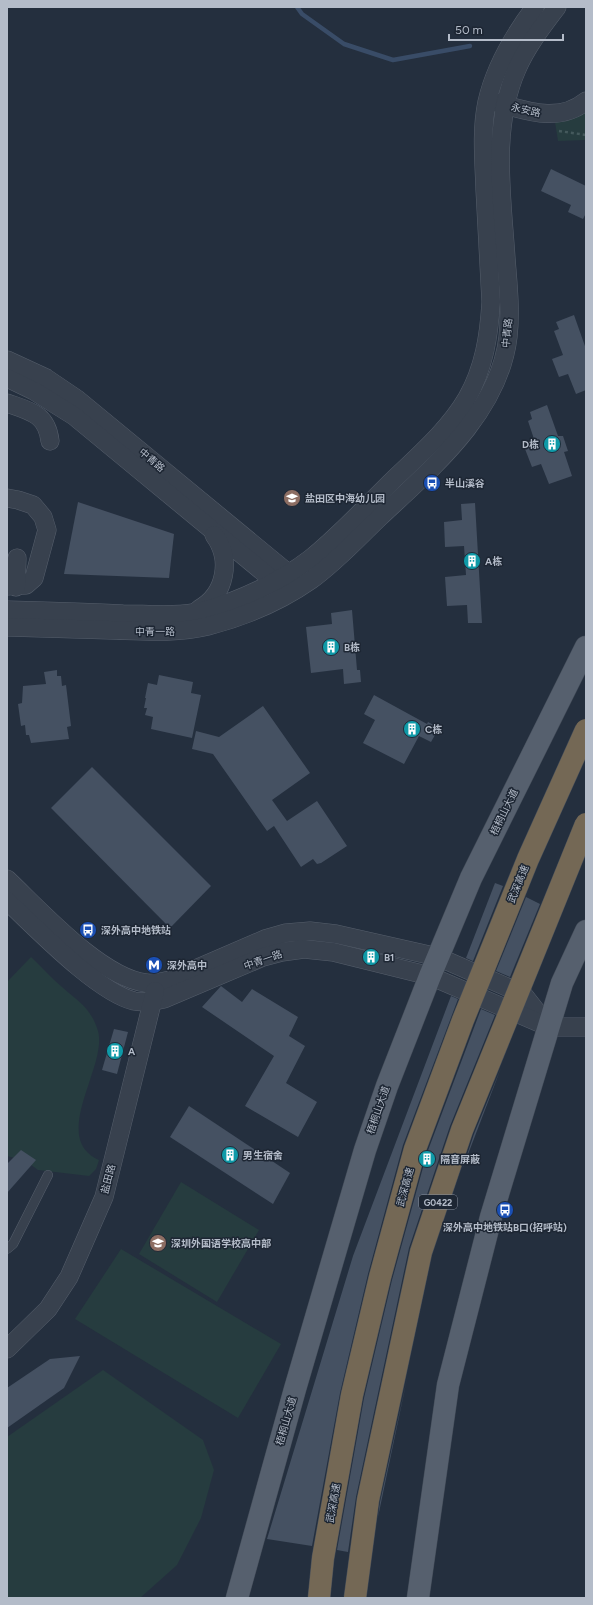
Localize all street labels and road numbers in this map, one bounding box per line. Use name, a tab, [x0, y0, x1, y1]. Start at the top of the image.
street label: 永安路	[510, 100, 542, 120]
street label: 中青路	[499, 317, 515, 349]
street label: 中青路	[136, 445, 168, 475]
street label: 中青一路	[135, 625, 175, 638]
street label: 梧桐山大道	[487, 787, 521, 837]
street label: 武深高速	[504, 863, 532, 905]
street label: 中青一路	[242, 947, 284, 973]
street label: 梧桐山大道	[364, 1084, 392, 1136]
street label: 盐田路	[98, 1163, 118, 1195]
street label: 武深高速	[394, 1166, 416, 1208]
road number: G0422	[419, 1195, 457, 1209]
street label: 梧桐山大道	[273, 1395, 299, 1447]
street label: 武深高速	[323, 1482, 343, 1524]

